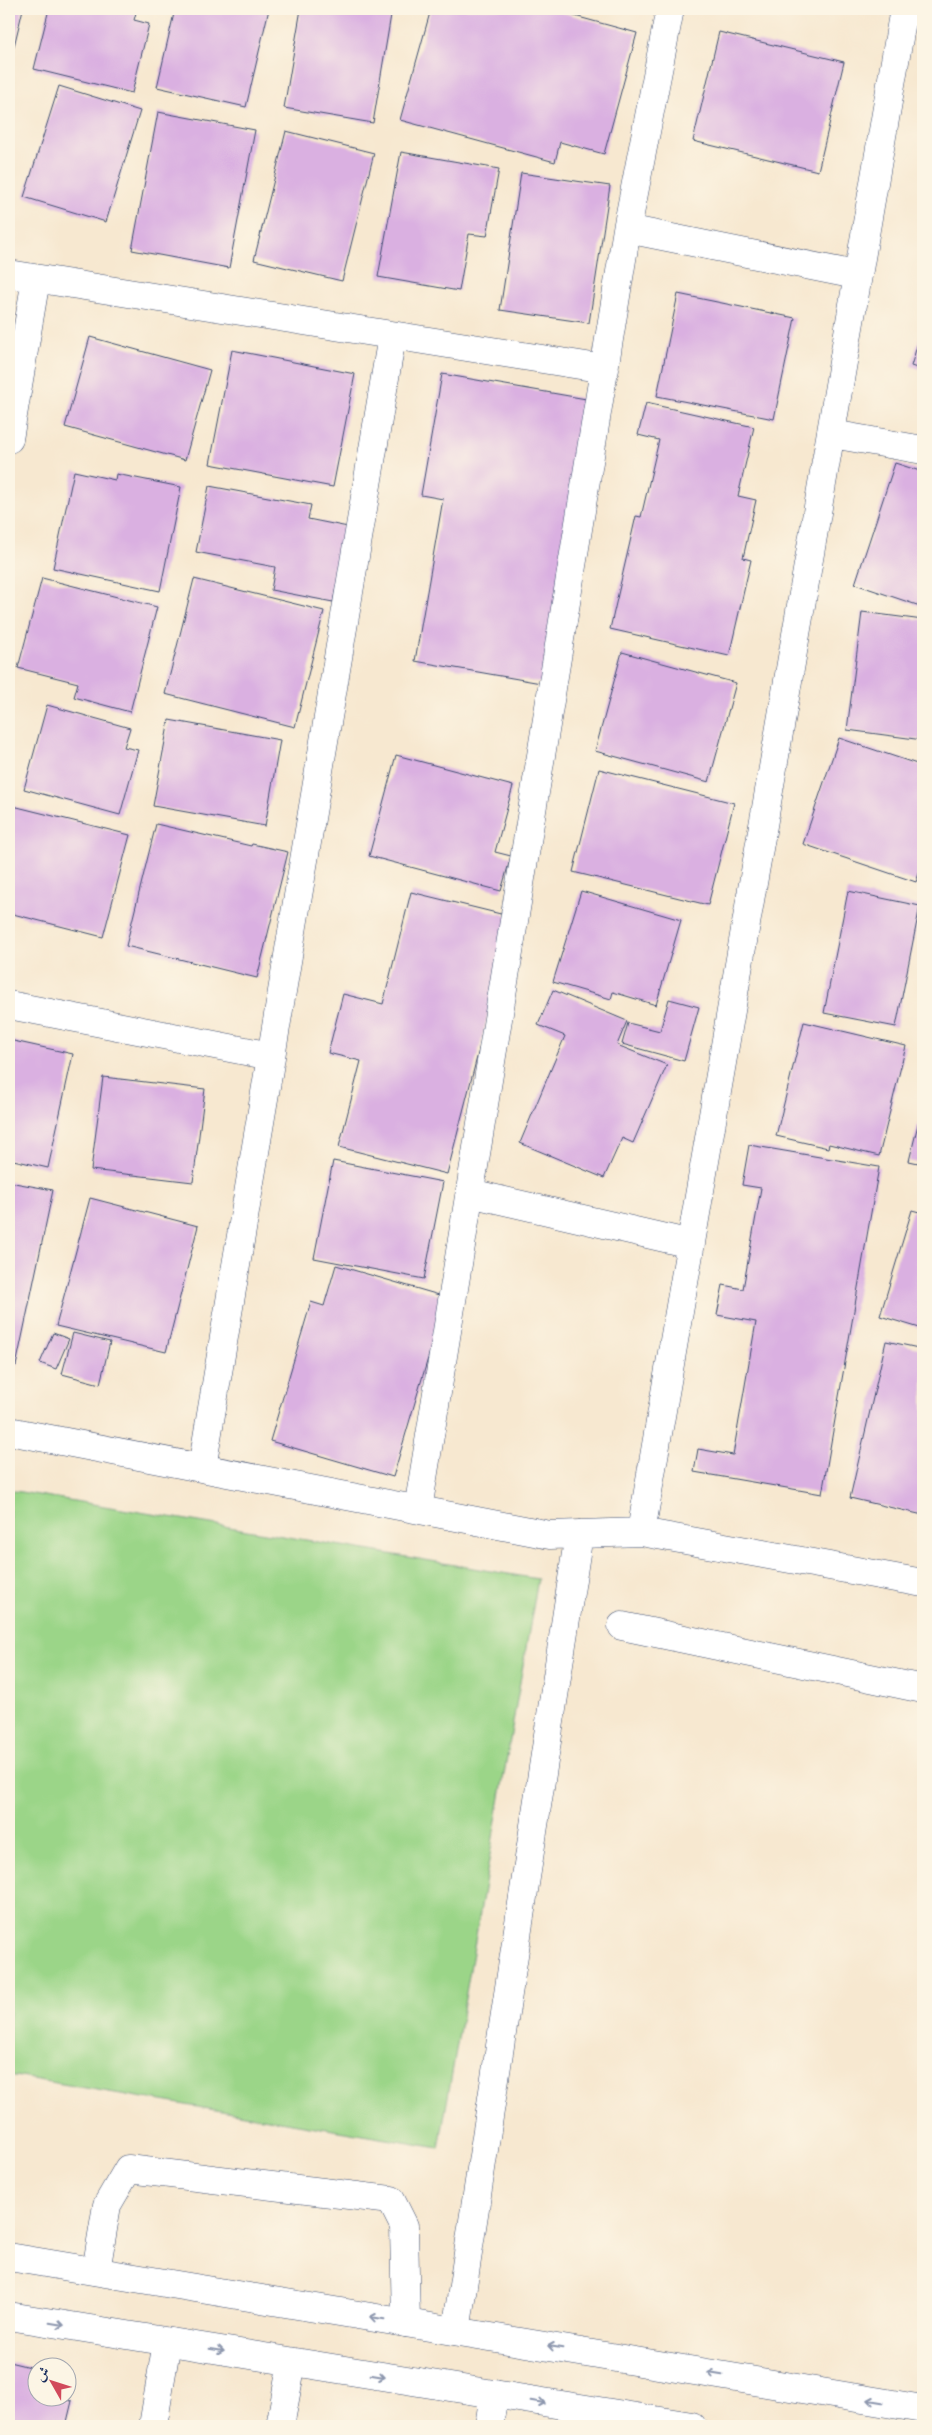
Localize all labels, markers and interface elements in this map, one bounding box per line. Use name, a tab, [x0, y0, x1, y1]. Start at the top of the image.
one-way arrow	[369, 2313, 385, 2323]
one-way arrow	[49, 2319, 65, 2329]
one-way arrow	[547, 2342, 563, 2352]
one-way arrow	[209, 2345, 225, 2355]
north arrow	[28, 2358, 78, 2408]
text: ش	[31, 2363, 56, 2387]
one-way arrow	[707, 2369, 723, 2379]
one-way arrow	[369, 2371, 385, 2381]
one-way arrow	[868, 2396, 884, 2406]
one-way arrow	[530, 2397, 546, 2407]

